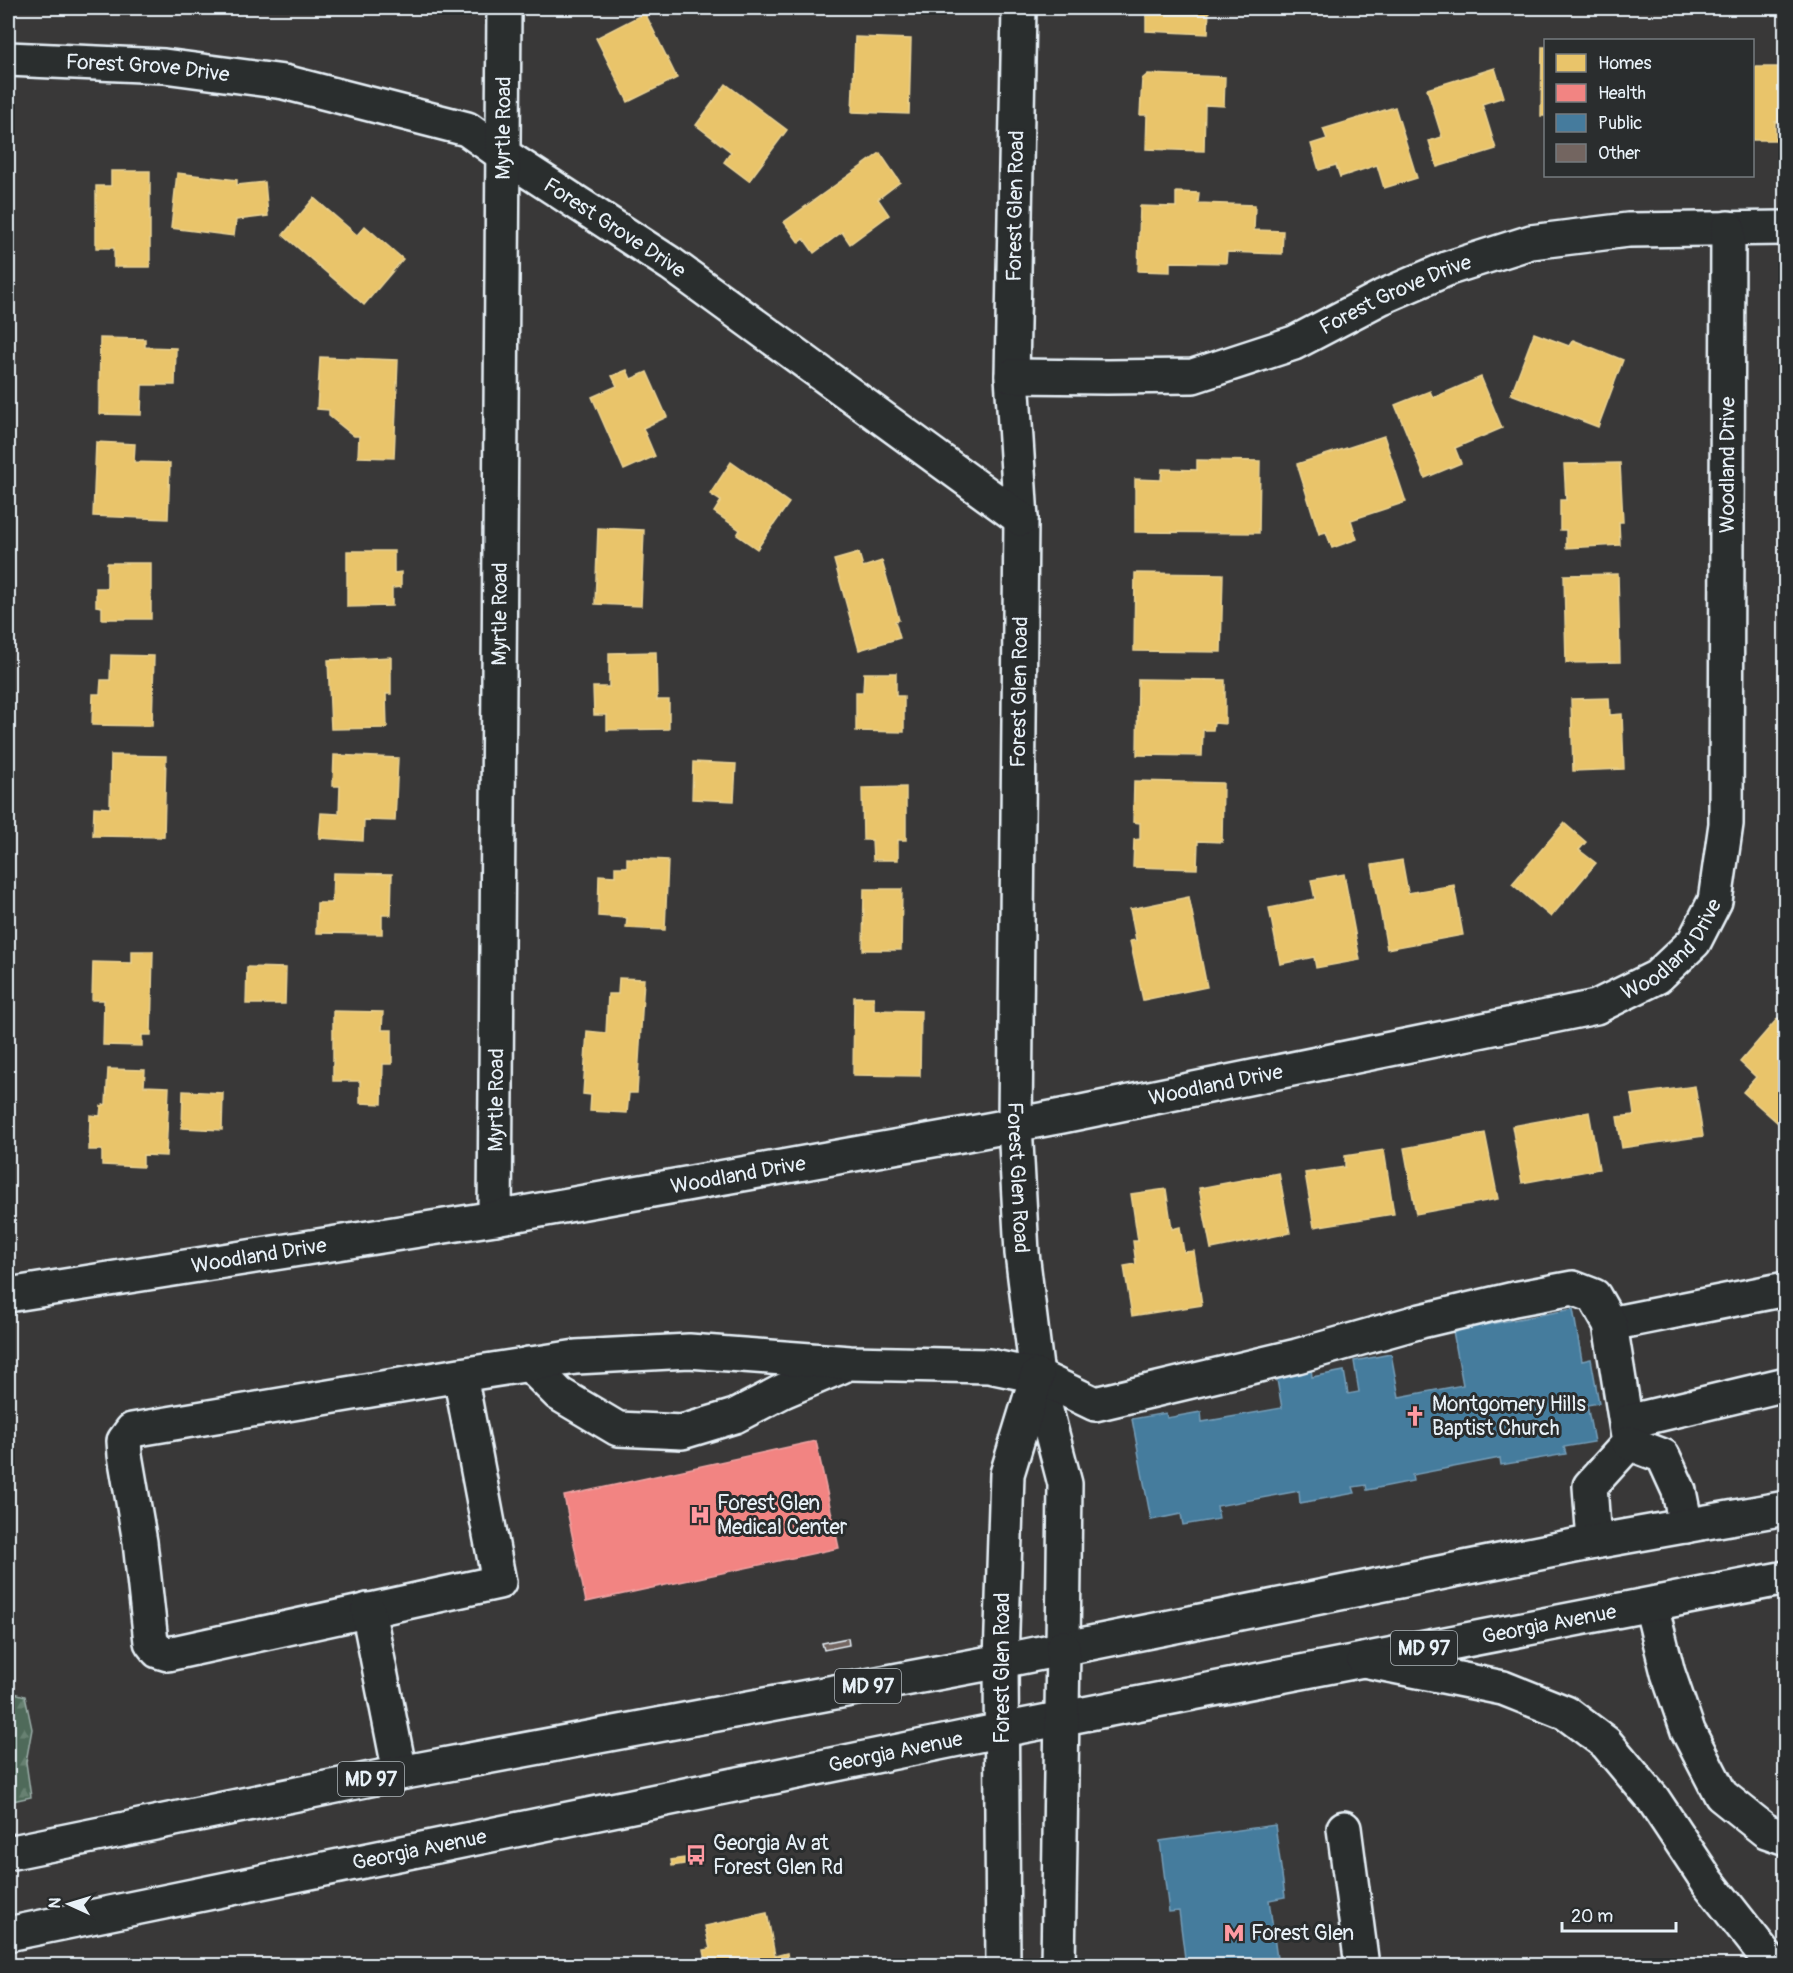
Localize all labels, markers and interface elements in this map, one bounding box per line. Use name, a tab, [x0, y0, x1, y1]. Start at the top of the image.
legend	[1544, 39, 1754, 177]
street label: Forest Grove Drive	[65, 49, 232, 89]
text: Homes	[1598, 52, 1651, 75]
street label: Myrtle Road	[490, 76, 517, 180]
text: Health	[1598, 82, 1646, 105]
text: Public	[1598, 112, 1642, 135]
street label: Forest Glen Road	[1001, 130, 1030, 282]
text: Other	[1598, 142, 1641, 165]
street label: Forest Grove Drive	[539, 172, 692, 285]
street label: Forest Grove Drive	[1315, 249, 1475, 341]
street label: Woodland Drive	[1714, 396, 1741, 533]
street label: Myrtle Road	[486, 562, 514, 666]
street label: Forest Glen Road	[1005, 616, 1034, 768]
street label: Woodland Drive	[1617, 893, 1728, 1007]
street label: Myrtle Road	[482, 1048, 510, 1152]
street label: Woodland Drive	[1146, 1058, 1286, 1112]
street label: Forest Glen Road	[1001, 1102, 1035, 1254]
street label: Woodland Drive	[669, 1150, 808, 1200]
street label: Woodland Drive	[189, 1232, 329, 1280]
place label: Montgomery Hills Baptist Church	[1432, 1391, 1587, 1442]
church icon: Montgomery Hills Baptist Church	[1403, 1404, 1427, 1428]
place label: Forest Glen Medical Center	[717, 1490, 848, 1541]
hospital icon: Forest Glen Medical Center	[688, 1503, 712, 1527]
street label: Forest Glen Road	[989, 1592, 1016, 1744]
street label: Georgia Avenue	[1480, 1598, 1619, 1651]
road number: MD 97	[1391, 1631, 1457, 1665]
road number: MD 97	[835, 1669, 901, 1703]
street label: Georgia Avenue	[826, 1725, 966, 1779]
road number: MD 97	[338, 1762, 404, 1796]
street label: Georgia Avenue	[350, 1823, 490, 1877]
place label: Georgia Av at Forest Glen Rd	[713, 1830, 843, 1881]
bus stop icon: Georgia Av at Forest Glen Rd	[684, 1843, 708, 1867]
north arrow	[39, 1874, 99, 1934]
scale bar	[1562, 1895, 1676, 1933]
text: N	[45, 1897, 65, 1909]
text: 20 m	[1571, 1905, 1613, 1928]
place label: Forest Glen	[1251, 1920, 1354, 1947]
metro station icon: Forest Glen	[1222, 1921, 1246, 1945]

